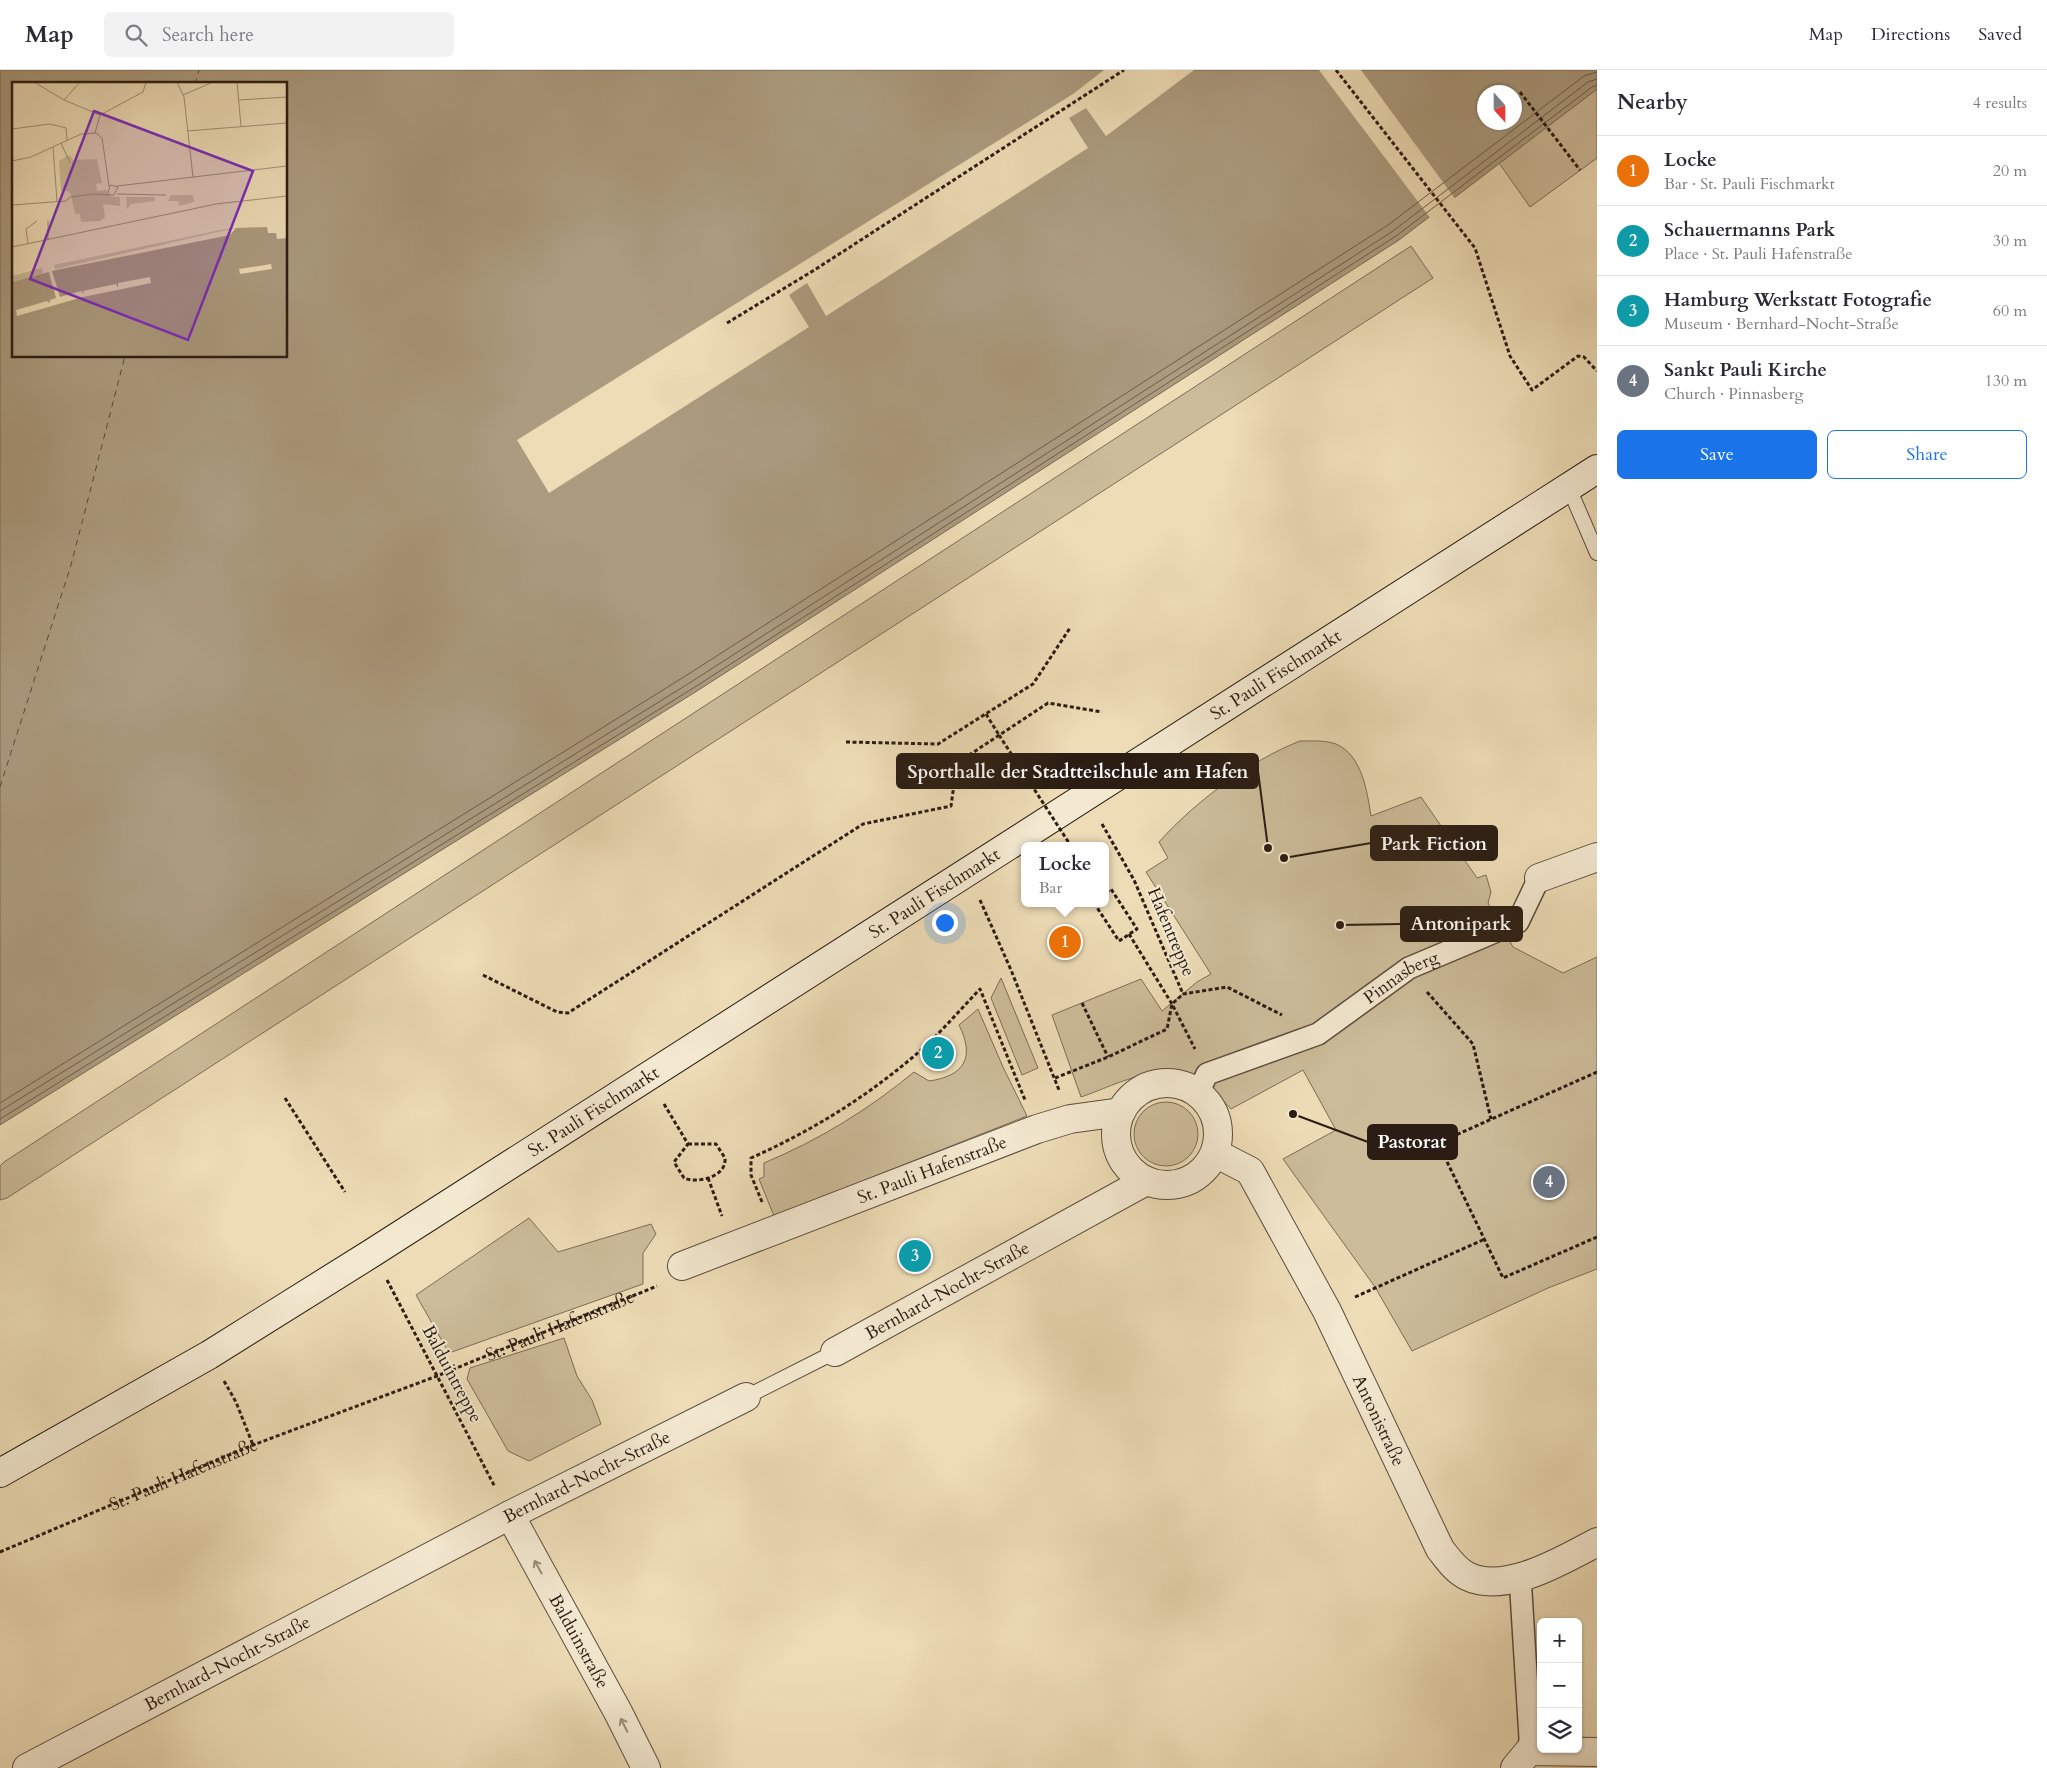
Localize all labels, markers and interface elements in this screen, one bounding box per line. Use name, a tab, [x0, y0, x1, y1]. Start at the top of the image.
search box	[104, 12, 454, 57]
text: Map	[25, 18, 74, 51]
icon: search	[122, 21, 150, 49]
text: Search here	[162, 22, 254, 48]
text: Map	[1809, 22, 1843, 47]
text: Directions	[1871, 22, 1950, 47]
text: Saved	[1978, 22, 2022, 47]
inset map	[12, 82, 288, 358]
north arrow	[1477, 85, 1522, 130]
text: Nearby	[1617, 88, 1688, 117]
text: 4 results	[1973, 92, 2027, 114]
text: Locke	[1664, 147, 1717, 173]
text: 1	[1629, 160, 1637, 182]
text: 20 m	[1993, 160, 2027, 182]
text: Bar · St. Pauli Fischmarkt	[1664, 173, 1835, 195]
text: Schauermanns Park	[1664, 217, 1835, 243]
text: 2	[1629, 230, 1637, 252]
text: 30 m	[1993, 230, 2027, 252]
text: Place · St. Pauli Hafenstraße	[1664, 243, 1853, 265]
text: Hamburg Werkstatt Fotografie	[1664, 287, 1932, 313]
text: 3	[1629, 300, 1637, 322]
text: 60 m	[1993, 300, 2027, 322]
text: Museum · Bernhard-Nocht-Straße	[1664, 313, 1899, 335]
text: Sankt Pauli Kirche	[1664, 357, 1827, 383]
text: 4	[1629, 370, 1637, 392]
text: 130 m	[1985, 370, 2027, 392]
text: Church · Pinnasberg	[1664, 383, 1803, 405]
button: Save	[1617, 430, 1817, 479]
button: Share	[1827, 430, 2027, 479]
street label: St. Pauli Fischmarkt	[1205, 623, 1346, 726]
callout: Sporthalle der Stadtteilschule am Hafen	[897, 754, 1258, 788]
text: Sporthalle der Stadtteilschule am Hafen	[907, 759, 1249, 785]
callout: Park Fiction	[1371, 826, 1497, 860]
text: Park Fiction	[1381, 831, 1488, 857]
street label: St. Pauli Fischmarkt	[864, 842, 1005, 944]
popup	[1021, 842, 1109, 907]
text: Locke	[1039, 851, 1091, 877]
text: Bar	[1039, 877, 1062, 899]
street label: Hafentreppe	[1141, 884, 1201, 980]
callout: Antonipark	[1401, 907, 1522, 941]
your location	[932, 910, 958, 936]
text: Antonipark	[1411, 911, 1512, 937]
pin: 1	[1049, 923, 1081, 961]
street label: Pinnasberg	[1358, 944, 1443, 1010]
pin: 2	[922, 1034, 954, 1072]
street label: St. Pauli Fischmarkt	[523, 1060, 664, 1163]
callout: Pastorat	[1368, 1125, 1457, 1159]
street label: St. Pauli Hafenstraße	[853, 1129, 1011, 1210]
text: Pastorat	[1378, 1129, 1447, 1155]
pin: 4	[1533, 1163, 1565, 1201]
street label: Bernhard-Nocht-Straße	[861, 1235, 1034, 1346]
pin: 3	[899, 1237, 931, 1275]
street label: St. Pauli Hafenstraße	[482, 1284, 638, 1367]
street label: Balduintreppe	[416, 1321, 488, 1427]
street label: Antonistraße	[1346, 1370, 1411, 1470]
street label: Bernhard-Nocht-Straße	[499, 1424, 675, 1529]
street label: St. Pauli Hafenstraße	[105, 1432, 261, 1517]
one-way arrow	[533, 1559, 543, 1574]
street label: Balduinstraße	[543, 1589, 615, 1693]
street label: Bernhard-Nocht-Straße	[140, 1609, 315, 1717]
map controls	[1537, 1618, 1582, 1753]
button: +	[1537, 1618, 1582, 1663]
button: −	[1537, 1663, 1582, 1708]
button: layers	[1537, 1708, 1582, 1753]
one-way arrow	[619, 1717, 629, 1732]

